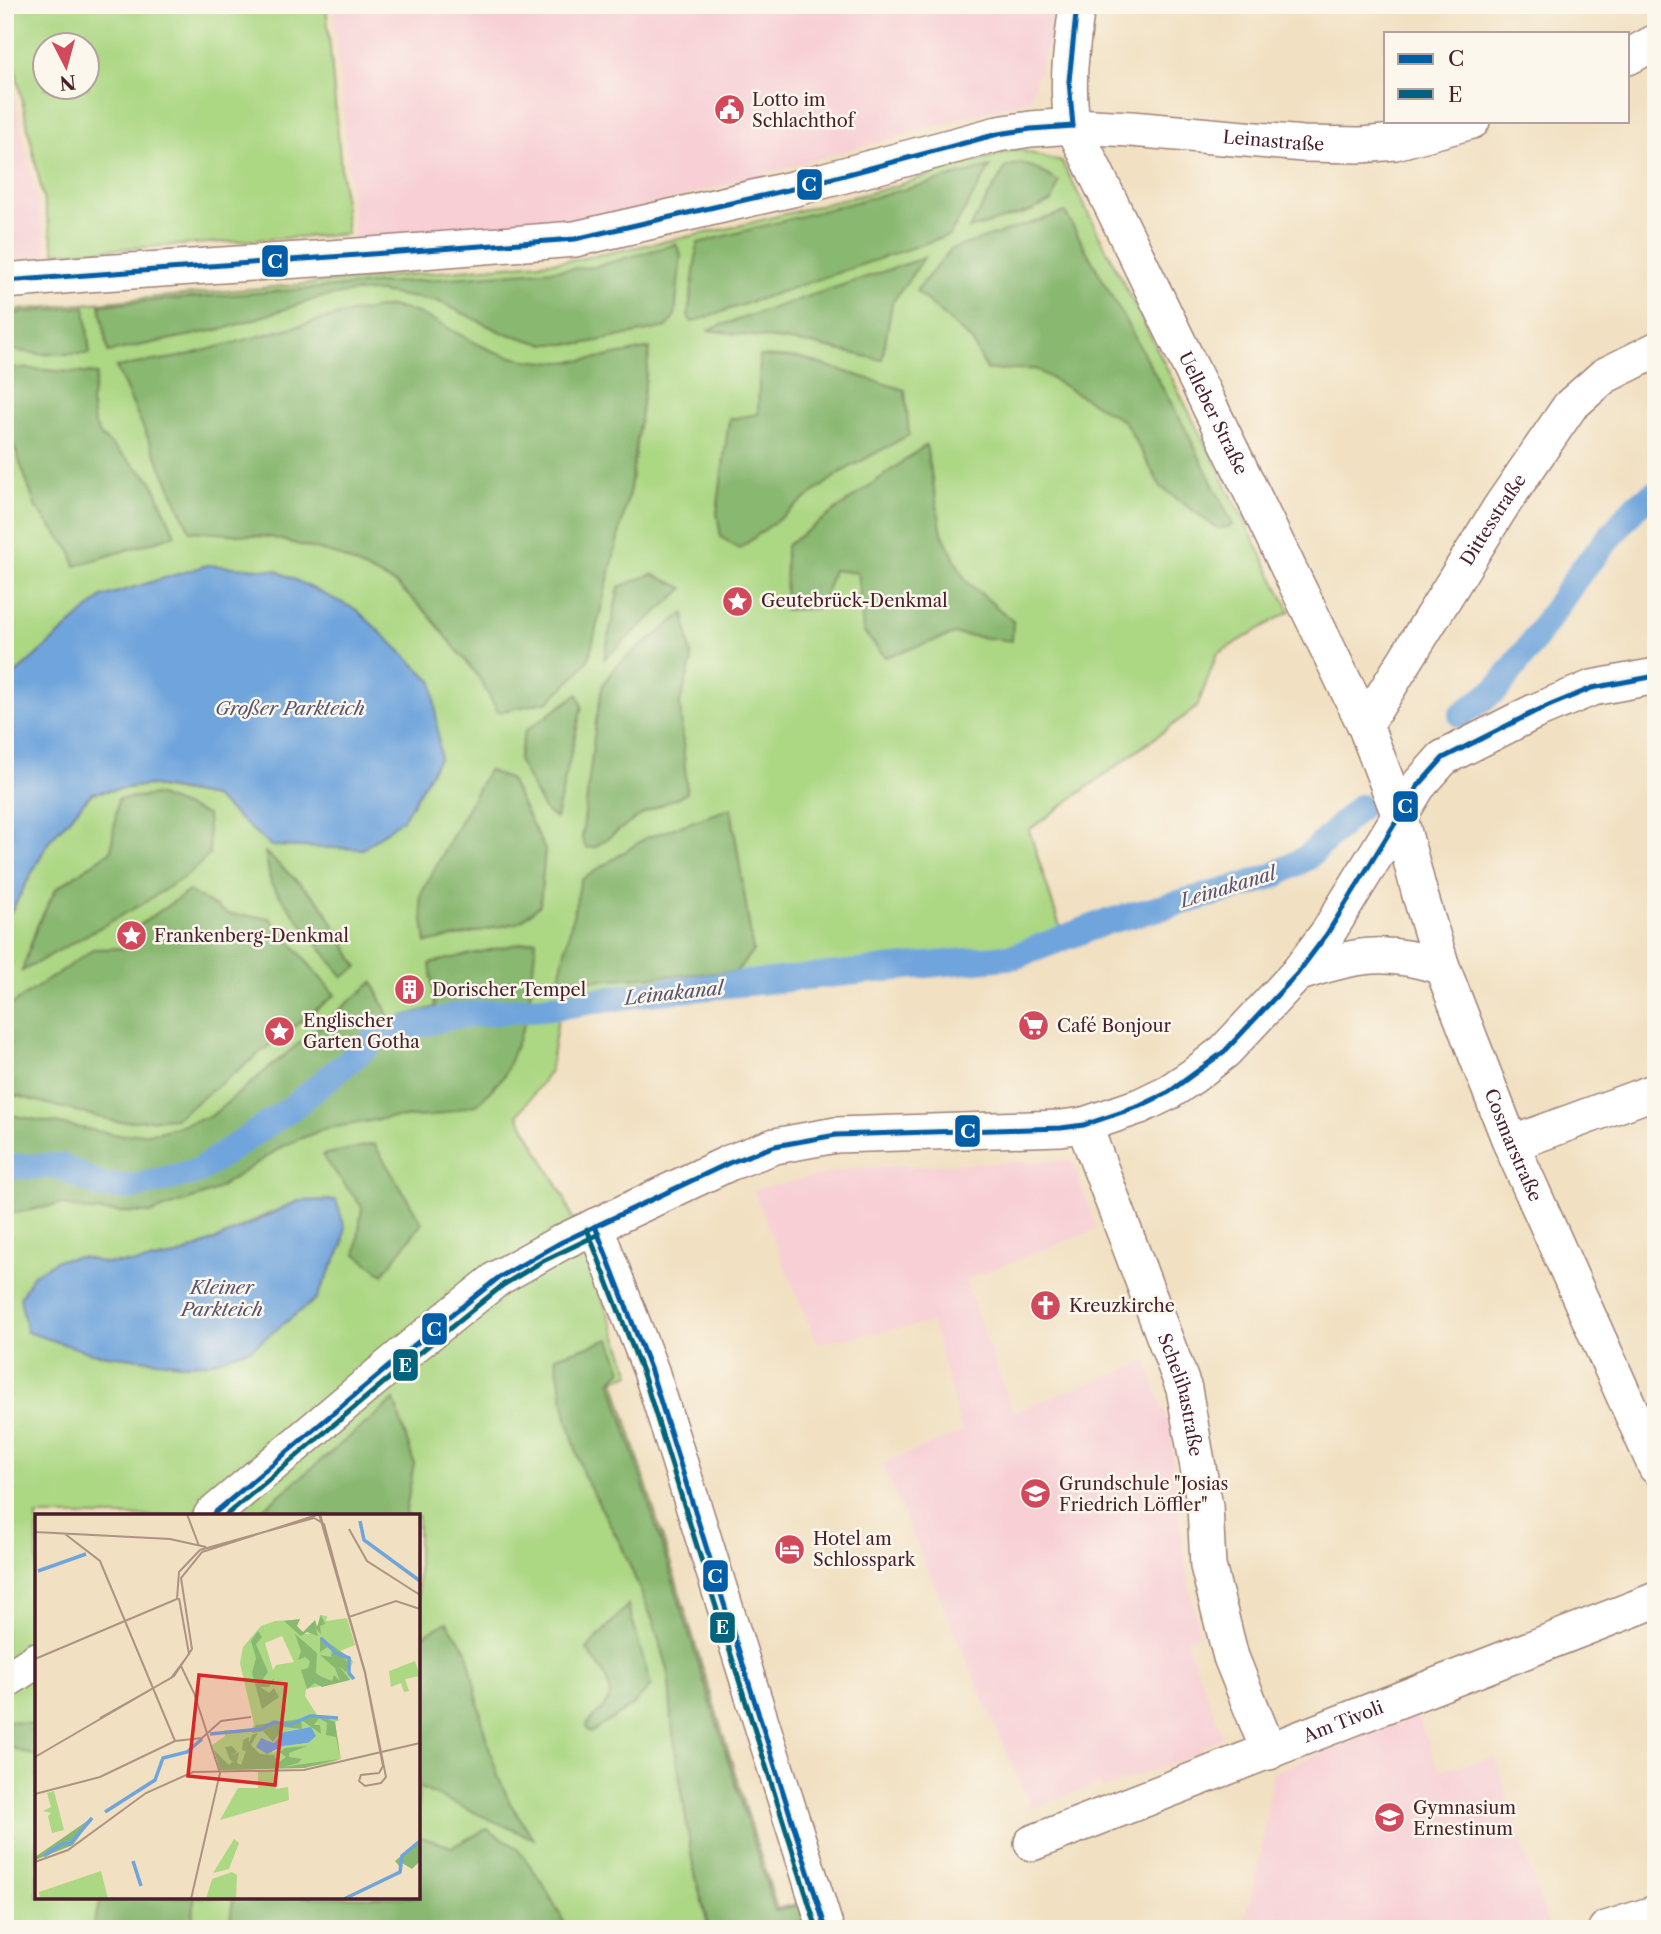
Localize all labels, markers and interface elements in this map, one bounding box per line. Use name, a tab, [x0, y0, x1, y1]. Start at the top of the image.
north arrow	[32, 32, 102, 102]
legend	[1384, 32, 1630, 122]
text: C	[1448, 46, 1464, 71]
text: N	[58, 70, 77, 95]
text: E	[1448, 82, 1462, 107]
place label: Lotto im Schlachthof	[752, 89, 857, 132]
public building icon: Lotto im Schlachthof	[712, 93, 746, 127]
street label: Leinastraße	[1222, 126, 1324, 155]
line badge: C	[796, 168, 823, 201]
text: C	[801, 173, 817, 196]
line badge: C	[261, 244, 289, 278]
text: C	[267, 250, 283, 273]
street label: Uelleber Straße	[1174, 348, 1252, 478]
street label: Dittesstraße	[1456, 470, 1531, 570]
place icon: Geutebrück-Denkmal	[721, 584, 755, 618]
place label: Geutebrück-Denkmal	[761, 590, 948, 612]
water label: Großer Parkteich	[215, 697, 365, 720]
line badge: C	[1392, 790, 1419, 823]
text: C	[1397, 795, 1413, 818]
water label: Leinakanal	[1175, 861, 1281, 913]
place icon: Frankenberg-Denkmal	[114, 919, 148, 953]
place label: Frankenberg-Denkmal	[154, 925, 349, 947]
building icon: Dorischer Tempel	[392, 973, 426, 1007]
water label: Leinakanal	[621, 976, 726, 1010]
place label: Dorischer Tempel	[432, 979, 586, 1001]
supermarket icon: Café Bonjour	[1017, 1009, 1051, 1043]
place label: Englischer Garten Gotha	[303, 1010, 420, 1053]
place icon: Englischer Garten Gotha	[263, 1014, 297, 1048]
place label: Café Bonjour	[1057, 1015, 1172, 1037]
street label: Cosmarstraße	[1480, 1086, 1546, 1205]
line badge: C	[954, 1114, 981, 1148]
text: C	[960, 1120, 976, 1143]
water label: Kleiner Parkteich	[179, 1276, 263, 1321]
church icon: Kreuzkirche	[1029, 1289, 1063, 1323]
place label: Kreuzkirche	[1069, 1295, 1175, 1317]
line badge: C	[421, 1312, 448, 1346]
text: C	[426, 1318, 442, 1341]
street label: Schelihastraße	[1153, 1330, 1207, 1458]
line badge: E	[392, 1348, 419, 1382]
text: E	[398, 1354, 412, 1377]
place label: Grundschule "Josias Friedrich Löffler"	[1059, 1473, 1228, 1516]
school or university icon: Grundschule "Josias Friedrich Löffler"	[1019, 1477, 1053, 1511]
inset map	[35, 1514, 420, 1899]
place label: Hotel am Schlosspark	[813, 1528, 917, 1571]
hotel icon: Hotel am Schlosspark	[773, 1532, 807, 1566]
line badge: C	[702, 1559, 729, 1593]
text: C	[707, 1565, 723, 1588]
line badge: E	[709, 1611, 736, 1644]
text: E	[715, 1616, 729, 1639]
street label: Am Tivoli	[1299, 1696, 1387, 1748]
place label: Gymnasium Ernestinum	[1413, 1797, 1516, 1840]
school or university icon: Gymnasium Ernestinum	[1373, 1801, 1407, 1835]

